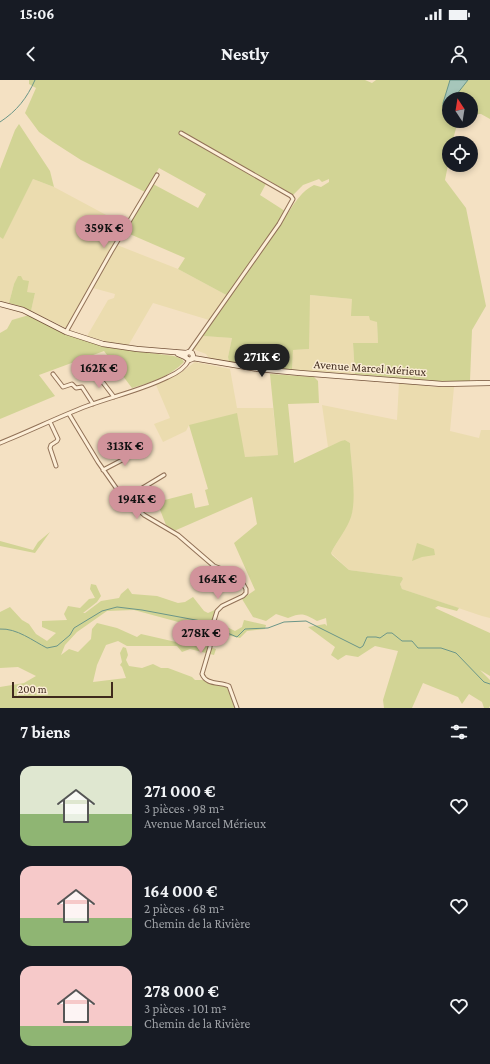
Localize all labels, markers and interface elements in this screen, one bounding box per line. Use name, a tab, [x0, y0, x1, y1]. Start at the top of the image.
text: 15:06	[20, 6, 54, 22]
icon: back	[20, 43, 42, 65]
icon: person	[448, 43, 470, 65]
text: Nestly	[221, 44, 269, 64]
north arrow	[442, 92, 478, 128]
map controls	[442, 92, 478, 172]
button: locate	[442, 136, 478, 172]
pin: 359K €	[71, 215, 137, 249]
text: 359K €	[84, 220, 124, 235]
pin: 271K €	[229, 344, 295, 378]
text: 271K €	[244, 349, 280, 364]
pin: 162K €	[66, 355, 132, 389]
street label: Avenue Marcel Mérieux	[313, 357, 427, 379]
text: 162K €	[80, 360, 118, 375]
pin: 313K €	[92, 433, 158, 467]
text: 313K €	[107, 438, 143, 453]
pin: 194K €	[104, 486, 170, 520]
text: 194K €	[118, 491, 156, 506]
pin: 164K €	[185, 566, 251, 600]
text: 164K €	[199, 571, 237, 586]
pin: 278K €	[168, 620, 234, 654]
text: 278K €	[181, 625, 221, 640]
scale bar	[12, 680, 113, 699]
text: 200 m	[18, 683, 47, 695]
icon: filters	[448, 721, 470, 743]
text: 7 biens	[20, 723, 70, 742]
icon: home	[52, 782, 100, 830]
text: 271 000 €	[144, 782, 216, 801]
icon: heart	[448, 795, 470, 817]
text: 3 pièces · 98 m²	[144, 801, 224, 816]
text: Avenue Marcel Mérieux	[144, 816, 266, 831]
icon: home	[52, 882, 100, 930]
text: 164 000 €	[144, 882, 217, 901]
icon: heart	[448, 895, 470, 917]
text: 2 pièces · 68 m²	[144, 901, 224, 916]
text: Chemin de la Rivière	[144, 916, 250, 931]
icon: home	[52, 982, 100, 1030]
text: 278 000 €	[144, 982, 219, 1001]
icon: heart	[448, 995, 470, 1017]
text: 3 pièces · 101 m²	[144, 1001, 227, 1016]
text: Chemin de la Rivière	[144, 1016, 250, 1031]

